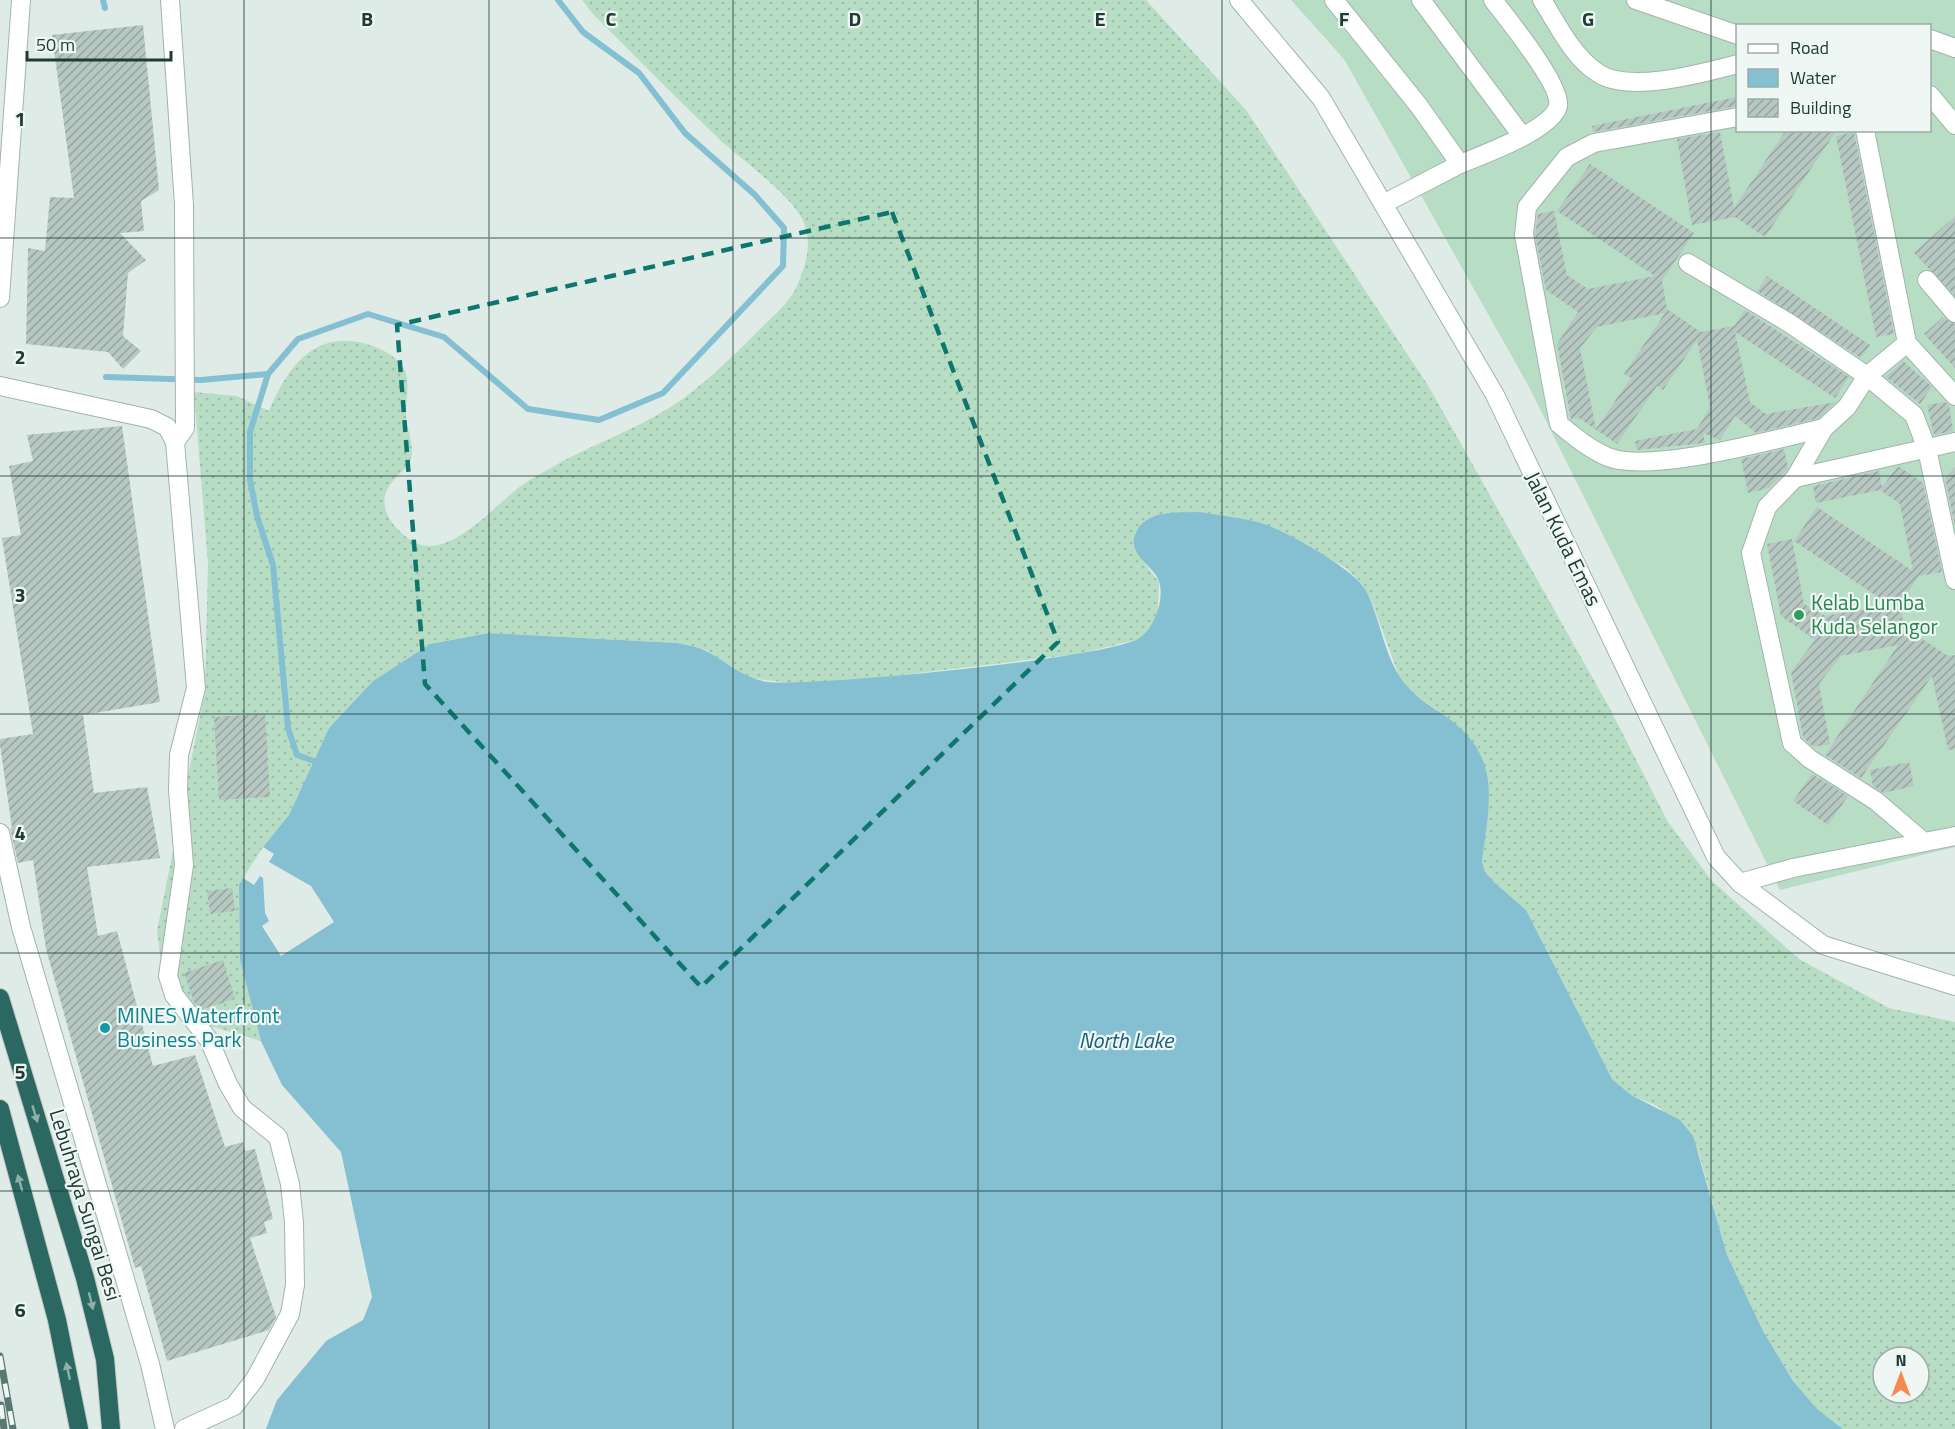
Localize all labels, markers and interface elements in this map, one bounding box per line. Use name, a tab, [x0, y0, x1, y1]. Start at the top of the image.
text: B	[361, 3, 373, 34]
text: C	[606, 3, 617, 34]
text: D	[849, 3, 861, 34]
text: E	[1094, 3, 1106, 34]
text: F	[1339, 3, 1350, 34]
text: G	[1582, 3, 1594, 34]
scale bar	[27, 24, 171, 62]
legend	[1736, 24, 1931, 132]
text: 50 m	[36, 31, 75, 58]
text: Road	[1790, 34, 1829, 61]
text: Water	[1790, 64, 1836, 91]
text: Building	[1790, 94, 1851, 121]
text: 1	[14, 103, 26, 134]
text: 2	[14, 341, 26, 372]
street label: Jalan Kuda Emas	[1517, 466, 1610, 611]
text: 3	[14, 579, 26, 610]
place label: Kelab Lumba Kuda Selangor	[1811, 586, 1938, 642]
marker: Kelab Lumba Kuda Selangor	[1792, 608, 1806, 622]
text: 4	[14, 817, 26, 848]
place label: MINES Waterfront Business Park	[117, 999, 280, 1055]
marker: MINES Waterfront Business Park	[98, 1021, 112, 1035]
water label: North Lake	[1079, 1023, 1175, 1057]
text: 5	[14, 1056, 26, 1087]
one-way arrow	[31, 1105, 40, 1123]
street label: Lebuhraya Sungai Besi	[42, 1105, 130, 1305]
one-way arrow	[15, 1174, 24, 1192]
one-way arrow	[87, 1291, 97, 1310]
text: 6	[14, 1294, 26, 1325]
north arrow	[1871, 1345, 1931, 1405]
text: N	[1895, 1348, 1907, 1372]
one-way arrow	[63, 1362, 73, 1381]

